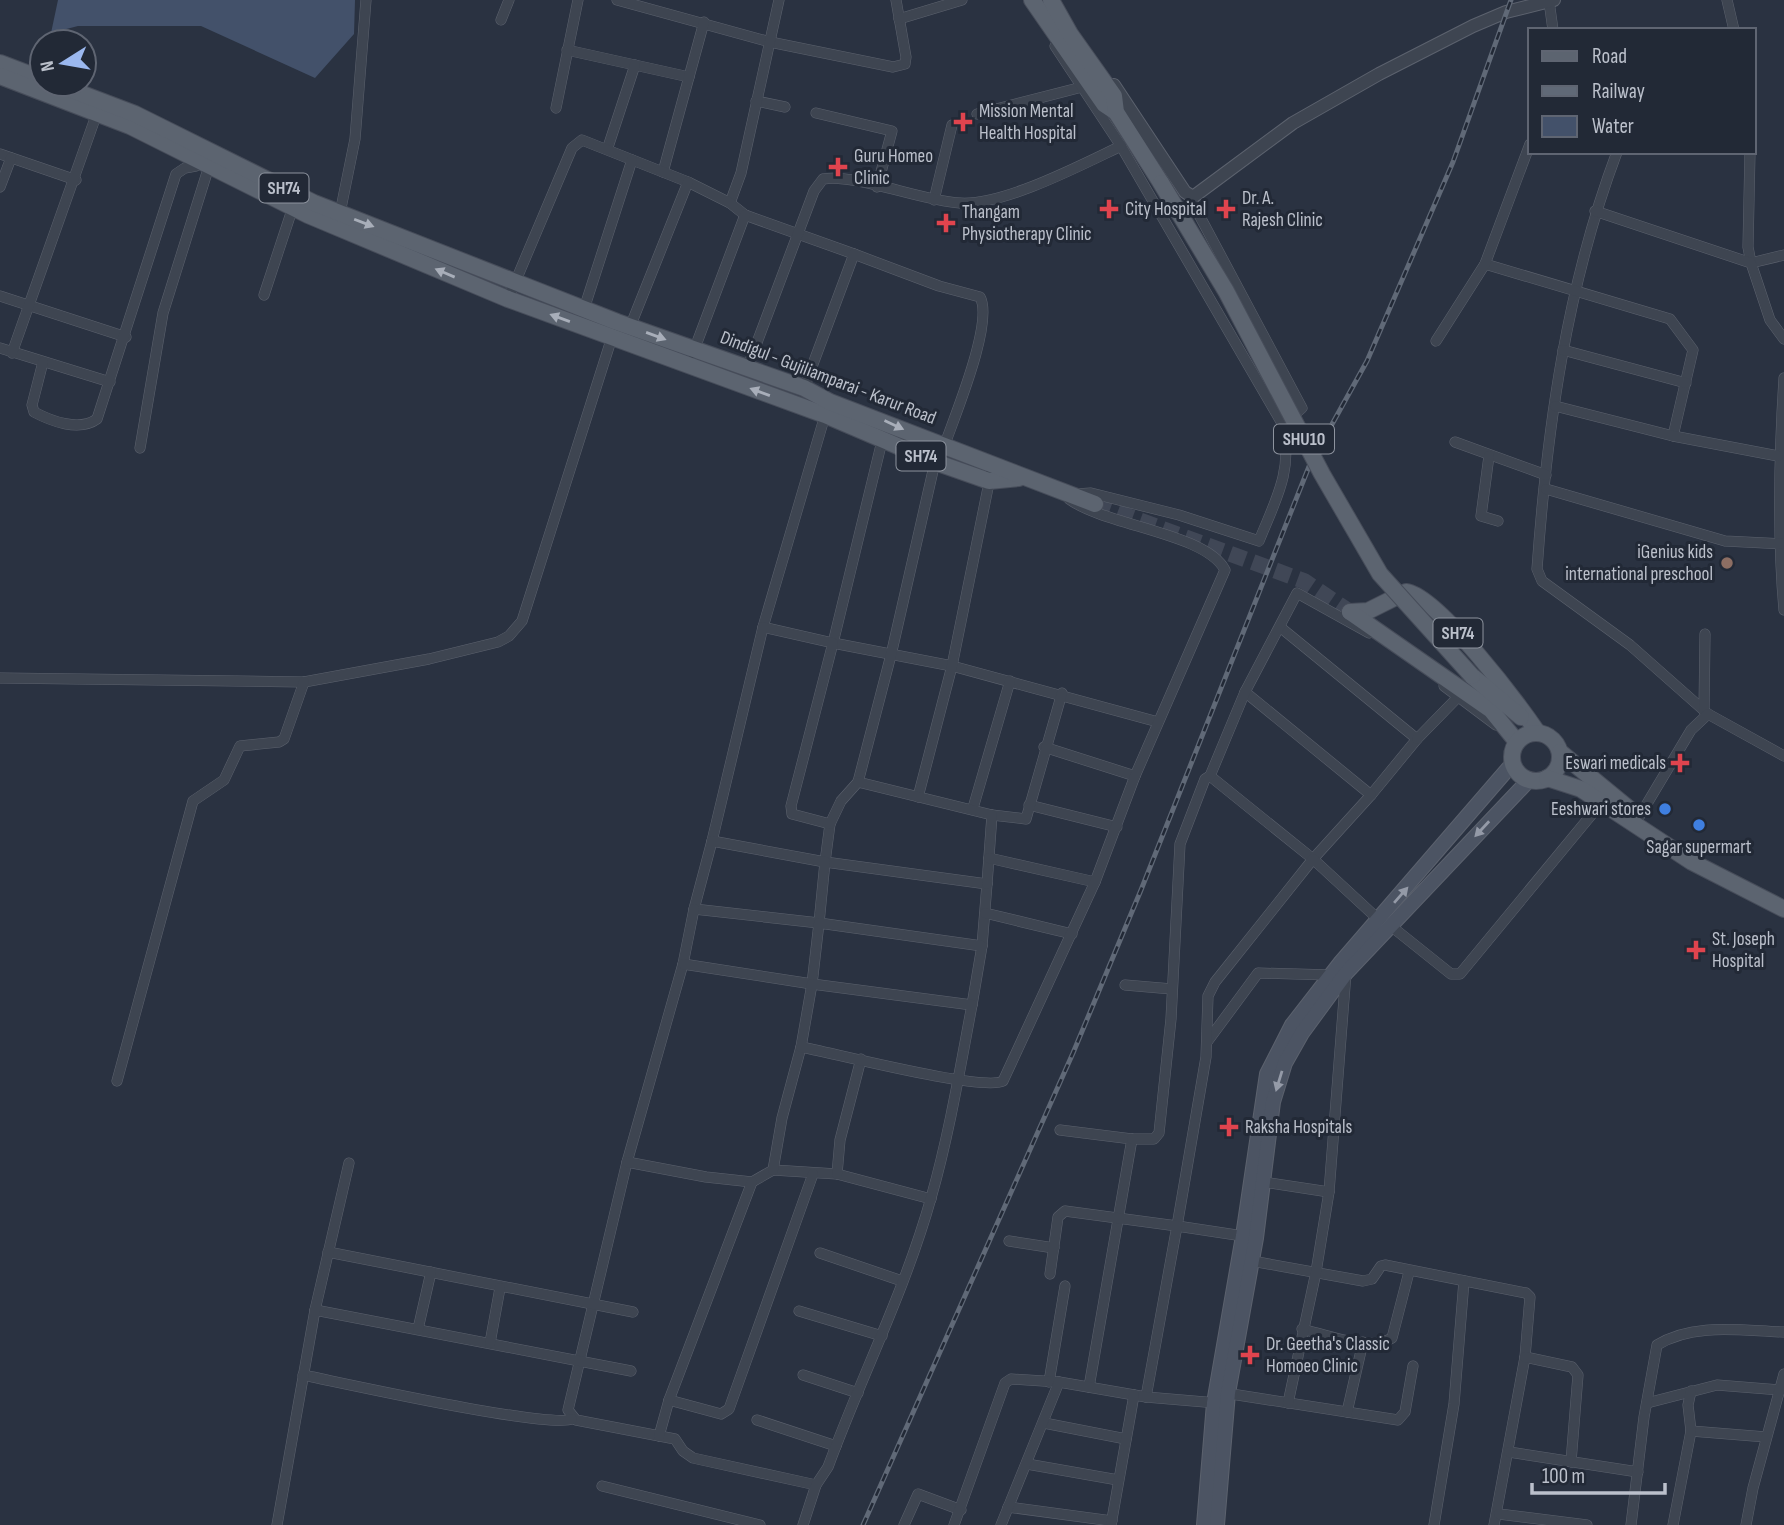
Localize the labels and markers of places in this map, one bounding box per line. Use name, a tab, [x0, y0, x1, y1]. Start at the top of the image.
place label: Mission Mental Health Hospital	[979, 100, 1076, 145]
marker: Mission Mental Health Hospital	[953, 112, 973, 132]
place label: Guru Homeo Clinic	[854, 145, 933, 190]
marker: Guru Homeo Clinic	[828, 157, 848, 177]
place label: Dr. A. Rajesh Clinic	[1242, 187, 1323, 232]
place label: City Hospital	[1125, 198, 1206, 221]
marker: City Hospital	[1099, 199, 1119, 219]
marker: Dr. A. Rajesh Clinic	[1216, 199, 1236, 219]
place label: Thangam Physiotherapy Clinic	[962, 201, 1092, 246]
marker: Thangam Physiotherapy Clinic	[936, 213, 956, 233]
place label: iGenius kids international preschool	[1565, 541, 1713, 586]
marker: iGenius kids international preschool	[1719, 555, 1735, 571]
place label: Eswari medicals	[1565, 752, 1666, 775]
marker: Eswari medicals	[1672, 755, 1688, 771]
place label: Eeshwari stores	[1551, 798, 1651, 821]
marker: Eeshwari stores	[1657, 801, 1673, 817]
marker: Sagar supermart	[1691, 817, 1707, 833]
place label: Sagar supermart	[1646, 836, 1752, 859]
place label: St. Joseph Hospital	[1712, 928, 1775, 973]
marker: St. Joseph Hospital	[1686, 940, 1706, 960]
place label: Raksha Hospitals	[1245, 1116, 1352, 1139]
marker: Raksha Hospitals	[1219, 1117, 1239, 1137]
place label: Dr. Geetha's Classic Homoeo Clinic	[1266, 1333, 1390, 1378]
marker: Dr. Geetha's Classic Homoeo Clinic	[1240, 1345, 1260, 1365]

